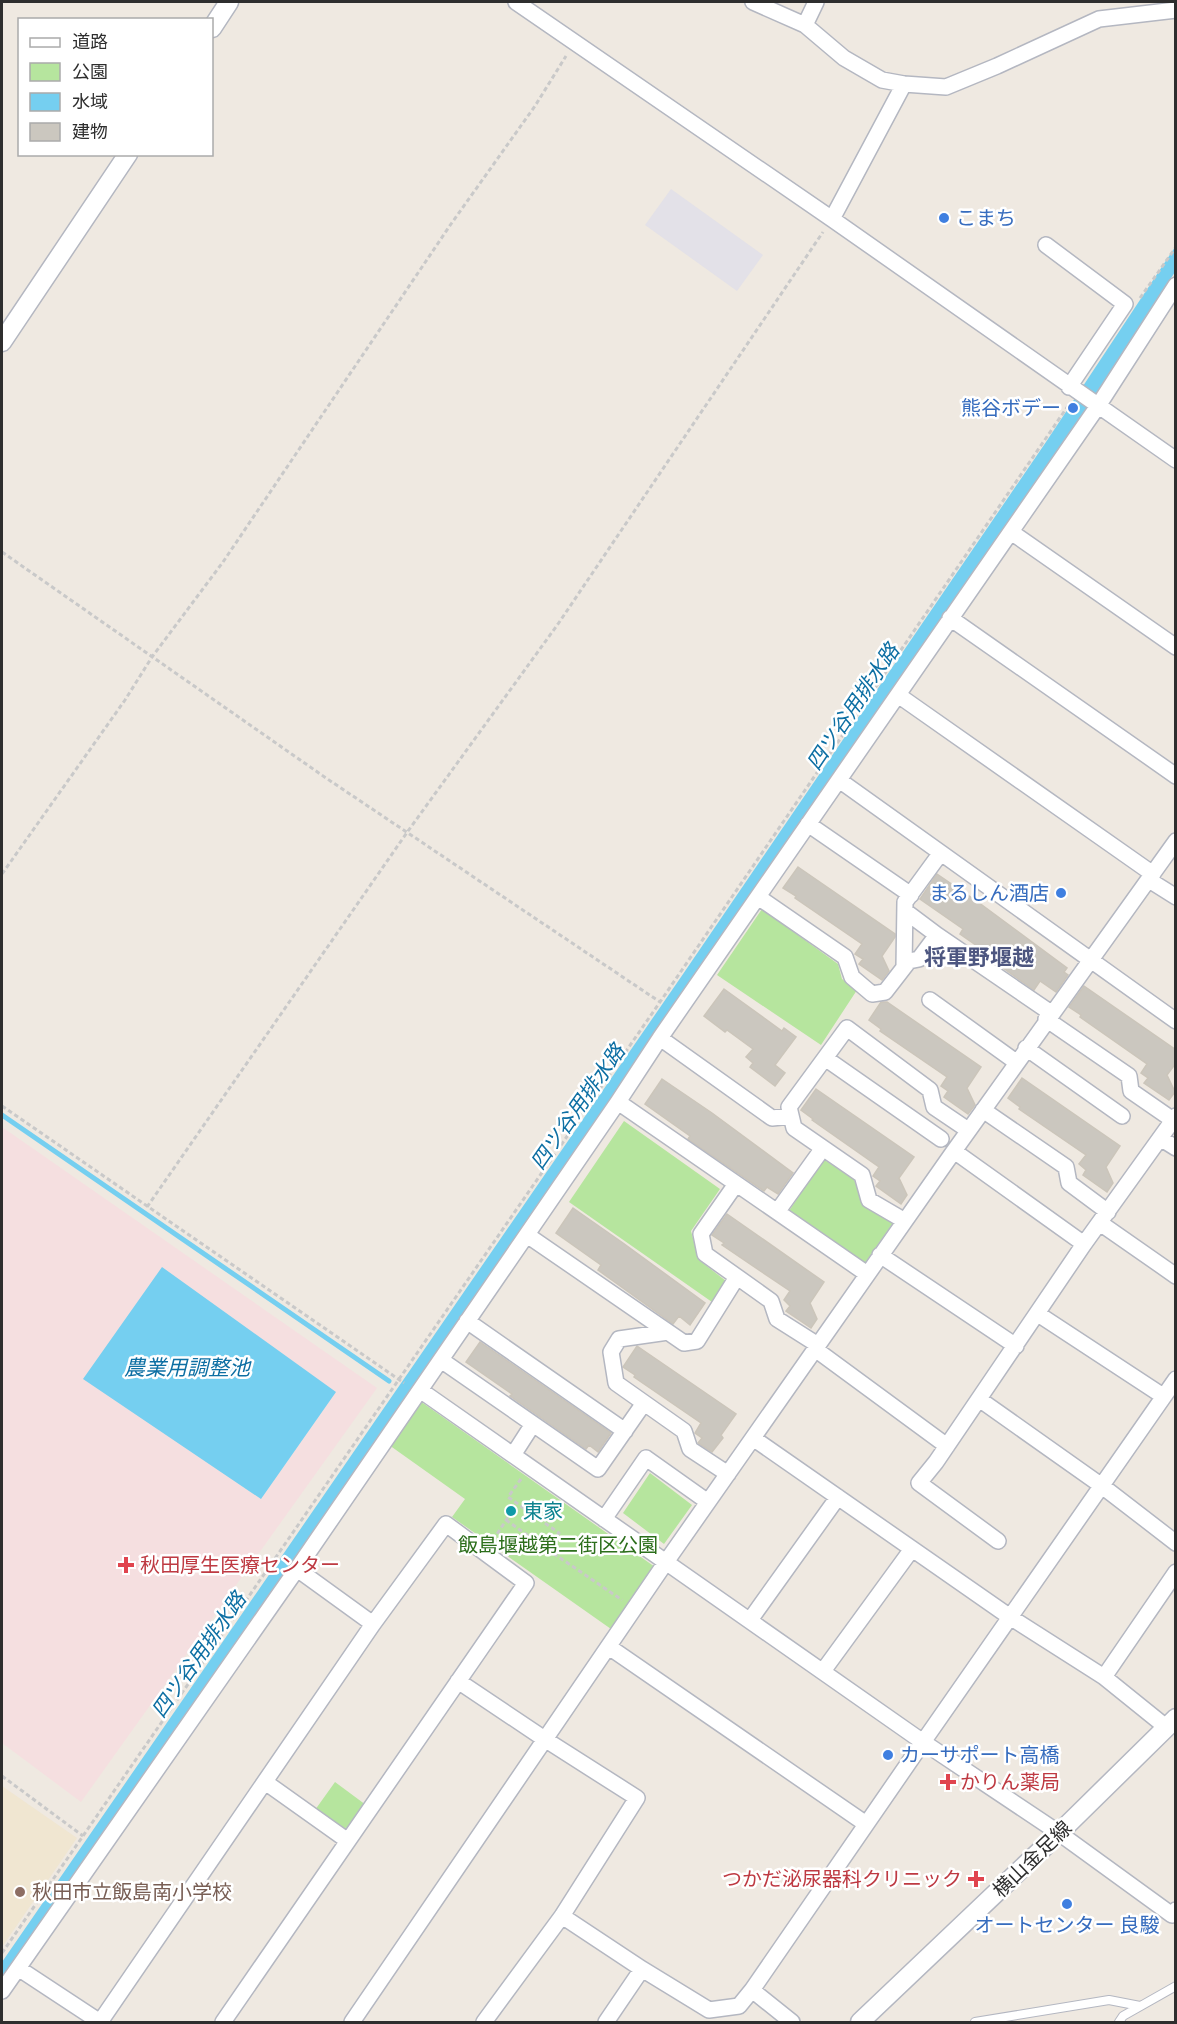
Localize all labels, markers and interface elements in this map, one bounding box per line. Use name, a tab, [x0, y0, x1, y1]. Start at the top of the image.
legend	[18, 18, 213, 156]
text: 道路	[72, 30, 108, 53]
text: 公園	[72, 60, 108, 83]
text: 水域	[72, 90, 108, 113]
text: 建物	[72, 120, 108, 143]
place label: こまち	[956, 205, 1016, 231]
marker: こまち	[937, 211, 951, 225]
place label: 熊谷ボデー	[961, 395, 1061, 421]
marker: 熊谷ボデー	[1066, 401, 1080, 415]
water label: 四ツ谷用排水路	[800, 637, 906, 775]
place label: まるしん酒店	[929, 880, 1049, 906]
marker: まるしん酒店	[1054, 886, 1068, 900]
district label: 将軍野堰越	[924, 943, 1034, 971]
water label: 四ツ谷用排水路	[524, 1037, 632, 1175]
water label: 農業用調整池	[124, 1354, 252, 1381]
place label: 東家	[523, 1498, 563, 1524]
marker: 東家	[504, 1504, 518, 1518]
park label: 飯島堰越第二街区公園	[458, 1532, 658, 1558]
place label: 秋田厚生医療センター	[140, 1552, 340, 1578]
marker: 秋田厚生医療センター	[117, 1556, 135, 1574]
water label: 四ツ谷用排水路	[145, 1585, 253, 1723]
place label: カーサポート高橋	[900, 1742, 1060, 1768]
marker: カーサポート高橋	[881, 1748, 895, 1762]
place label: かりん薬局	[960, 1769, 1060, 1795]
marker: かりん薬局	[941, 1775, 955, 1789]
street label: 横山金足線	[987, 1815, 1077, 1903]
place label: つかだ泌尿器科クリニック	[722, 1866, 962, 1892]
marker: つかだ泌尿器科クリニック	[967, 1870, 985, 1888]
place label: 秋田市立飯島南小学校	[32, 1879, 232, 1905]
marker: 秋田市立飯島南小学校	[13, 1885, 27, 1899]
marker: オートセンター 良駿	[1060, 1897, 1074, 1911]
place label: オートセンター 良駿	[974, 1912, 1160, 1938]

